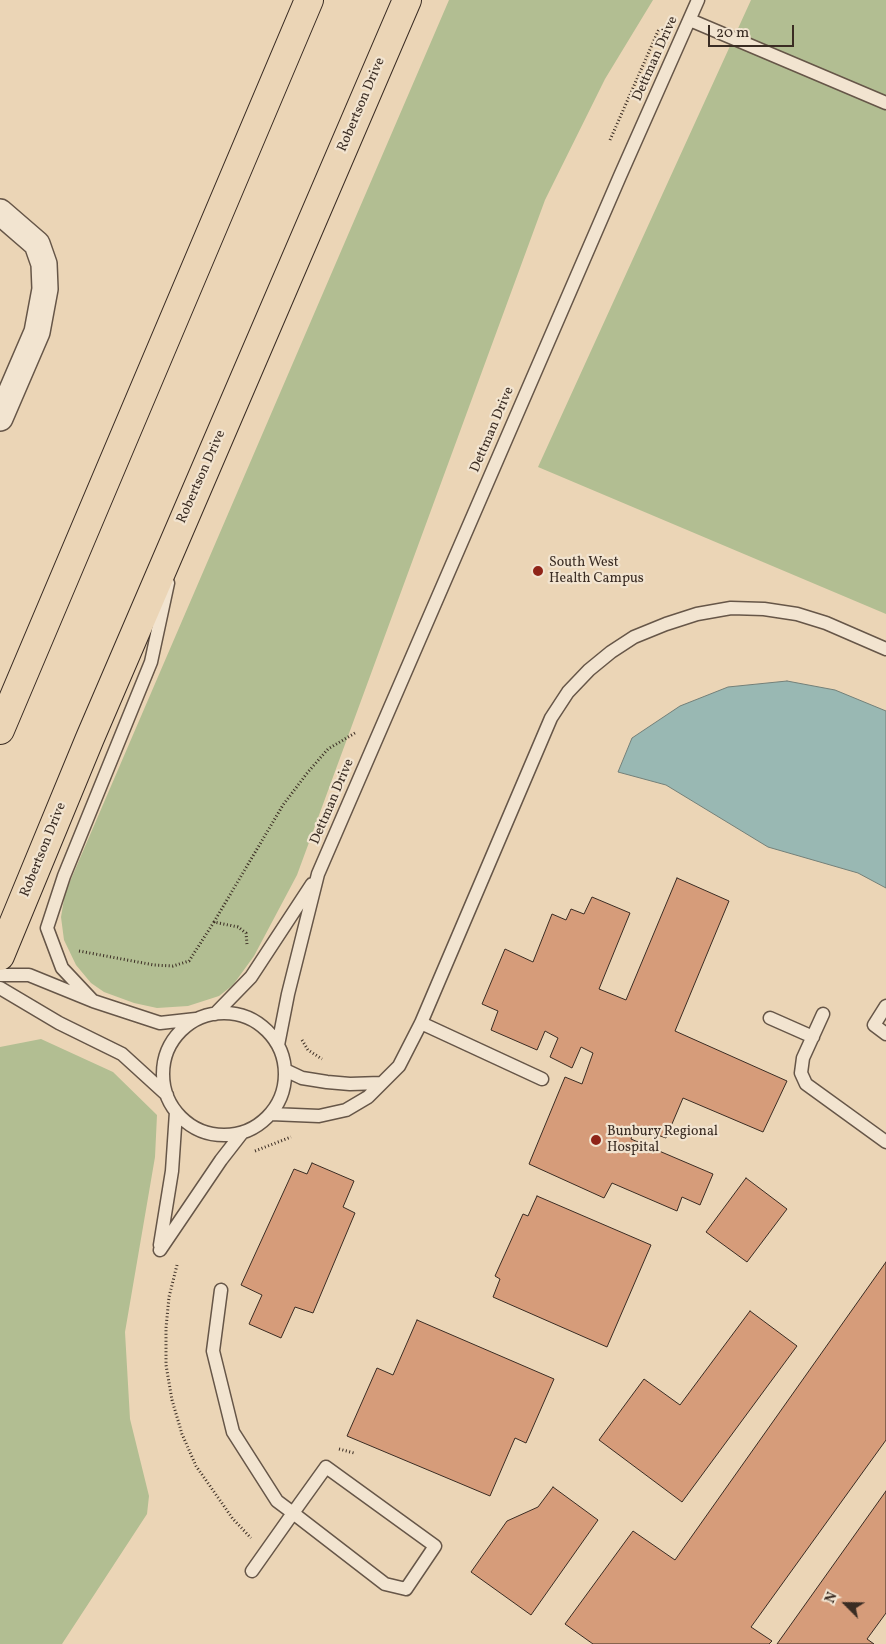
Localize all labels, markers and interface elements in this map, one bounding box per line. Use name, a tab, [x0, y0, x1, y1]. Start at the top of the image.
street label: Dettman Drive	[630, 14, 682, 104]
scale bar	[711, 15, 797, 47]
text: 20 m	[716, 23, 749, 44]
street label: Robertson Drive	[335, 55, 389, 155]
street label: Dettman Drive	[467, 385, 519, 475]
street label: Robertson Drive	[174, 428, 230, 526]
place label: South West Health Campus	[549, 555, 644, 588]
marker: South West Health Campus	[531, 564, 545, 578]
street label: Dettman Drive	[307, 757, 359, 847]
street label: Robertson Drive	[17, 800, 71, 900]
place label: Bunbury Regional Hospital	[607, 1124, 718, 1156]
marker: Bunbury Regional Hospital	[589, 1133, 603, 1147]
north arrow	[821, 1579, 871, 1629]
text: N	[821, 1590, 842, 1606]

